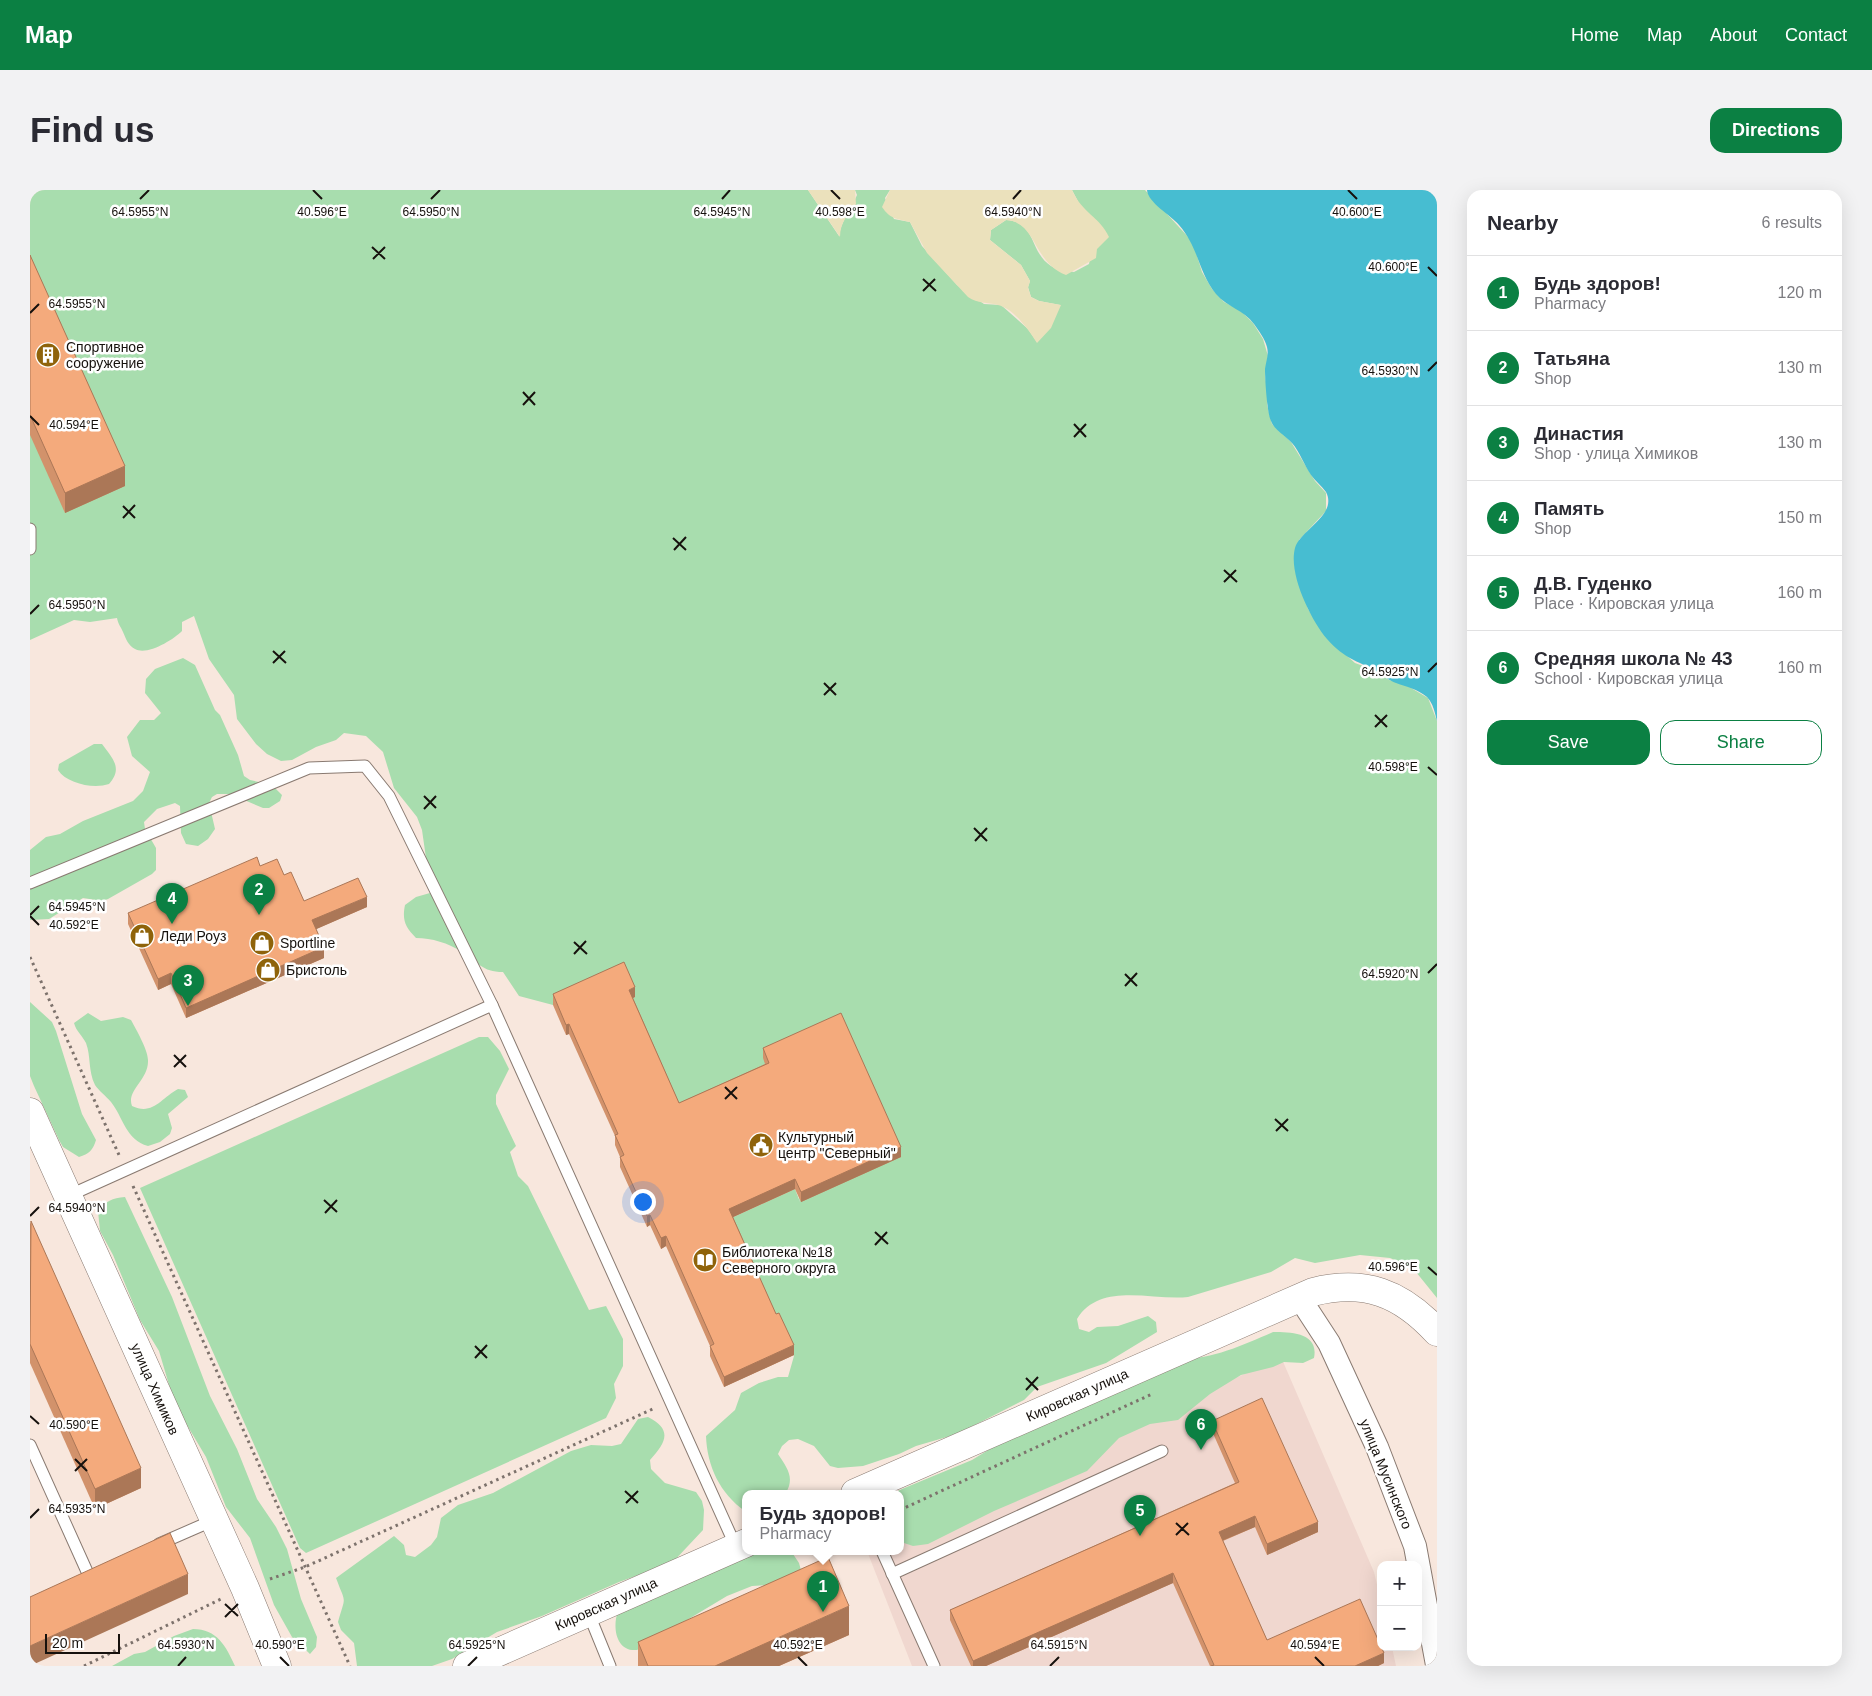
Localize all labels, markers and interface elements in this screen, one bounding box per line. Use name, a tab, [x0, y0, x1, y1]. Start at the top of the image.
text: Map	[25, 21, 73, 48]
text: Home	[1571, 25, 1619, 45]
text: Map	[1647, 25, 1682, 45]
text: About	[1710, 25, 1757, 45]
text: Contact	[1785, 25, 1847, 45]
button: Directions	[1710, 108, 1842, 153]
text: Find us	[30, 110, 154, 149]
text: 64.5955°N	[112, 205, 168, 219]
text: 40.596°E	[297, 205, 347, 219]
text: 64.5950°N	[403, 205, 459, 219]
text: 64.5945°N	[694, 205, 750, 219]
text: 40.598°E	[815, 205, 865, 219]
text: 64.5940°N	[985, 205, 1041, 219]
text: 40.600°E	[1332, 205, 1382, 219]
text: Nearby	[1487, 211, 1558, 234]
text: 6 results	[1762, 214, 1822, 231]
text: 40.600°E	[1368, 260, 1418, 274]
text: Будь здоров!	[1534, 273, 1661, 294]
text: 1	[1499, 284, 1507, 301]
text: 120 m	[1778, 284, 1822, 301]
text: Pharmacy	[1534, 295, 1606, 312]
text: 64.5955°N	[49, 297, 105, 311]
place label: Спортивное сооружение	[66, 339, 144, 371]
building icon: Спортивное сооружение	[35, 342, 61, 368]
text: Татьяна	[1534, 348, 1610, 369]
text: 2	[1499, 359, 1507, 376]
text: 130 m	[1778, 359, 1822, 376]
text: 64.5930°N	[1362, 364, 1418, 378]
text: Shop	[1534, 370, 1571, 387]
text: 40.594°E	[49, 418, 99, 432]
text: Династия	[1534, 423, 1624, 444]
text: 3	[1499, 434, 1507, 451]
text: 130 m	[1778, 434, 1822, 451]
text: Shop · улица Химиков	[1534, 445, 1698, 462]
text: Память	[1534, 498, 1604, 519]
text: 4	[1499, 509, 1507, 526]
text: 150 m	[1778, 509, 1822, 526]
text: Shop	[1534, 520, 1571, 537]
text: Д.В. Гуденко	[1534, 573, 1652, 594]
text: 5	[1499, 584, 1507, 601]
text: 160 m	[1778, 584, 1822, 601]
text: Place · Кировская улица	[1534, 595, 1714, 612]
text: 64.5950°N	[49, 598, 105, 612]
text: Средняя школа № 43	[1534, 648, 1733, 669]
text: 6	[1499, 659, 1507, 676]
text: 160 m	[1778, 659, 1822, 676]
text: 64.5925°N	[1362, 665, 1418, 679]
text: School · Кировская улица	[1534, 670, 1723, 687]
button: Save	[1487, 720, 1650, 765]
button: Share	[1660, 720, 1822, 765]
text: 40.598°E	[1368, 760, 1418, 774]
pin: 2	[243, 874, 275, 915]
pin: 4	[156, 883, 188, 924]
text: 64.5945°N	[49, 900, 105, 914]
text: 40.592°E	[49, 918, 99, 932]
shop icon: Леди Роуз	[129, 923, 155, 949]
place label: Леди Роуз	[160, 928, 226, 944]
shop icon: Sportline	[249, 930, 275, 956]
place label: Sportline	[280, 935, 335, 951]
shop icon: Бристоль	[255, 957, 281, 983]
place label: Бристоль	[286, 962, 347, 978]
pin: 3	[172, 965, 204, 1006]
text: 64.5920°N	[1362, 967, 1418, 981]
place label: Культурный центр "Северный"	[778, 1129, 896, 1161]
public building icon: Культурный центр "Северный"	[748, 1132, 774, 1158]
your location	[630, 1189, 656, 1215]
text: 64.5940°N	[49, 1201, 105, 1215]
place label: Библиотека №18 Северного округа	[722, 1244, 836, 1276]
library icon: Библиотека №18 Северного округа	[692, 1247, 718, 1273]
text: 40.596°E	[1368, 1260, 1418, 1274]
street label: улица Химиков	[128, 1341, 182, 1437]
street label: Кировская улица	[1023, 1365, 1131, 1425]
pin: 6	[1185, 1409, 1217, 1450]
street label: улица Мусинского	[1357, 1417, 1415, 1532]
text: 40.590°E	[49, 1418, 99, 1432]
popup	[742, 1490, 904, 1555]
pin: 5	[1124, 1495, 1156, 1536]
text: 64.5935°N	[49, 1502, 105, 1516]
text: Будь здоров!	[760, 1503, 886, 1524]
text: Pharmacy	[760, 1525, 832, 1542]
map controls	[1377, 1561, 1422, 1651]
button: +	[1377, 1561, 1422, 1606]
pin: 1	[807, 1571, 839, 1612]
street label: Кировская улица	[552, 1574, 660, 1634]
button: −	[1377, 1606, 1422, 1651]
scale bar	[45, 1631, 120, 1654]
text: 20 m	[52, 1635, 83, 1651]
text: 64.5930°N	[158, 1638, 214, 1652]
text: 40.590°E	[255, 1638, 305, 1652]
text: 64.5925°N	[449, 1638, 505, 1652]
text: 40.592°E	[773, 1638, 823, 1652]
text: 64.5915°N	[1031, 1638, 1087, 1652]
text: 40.594°E	[1290, 1638, 1340, 1652]

